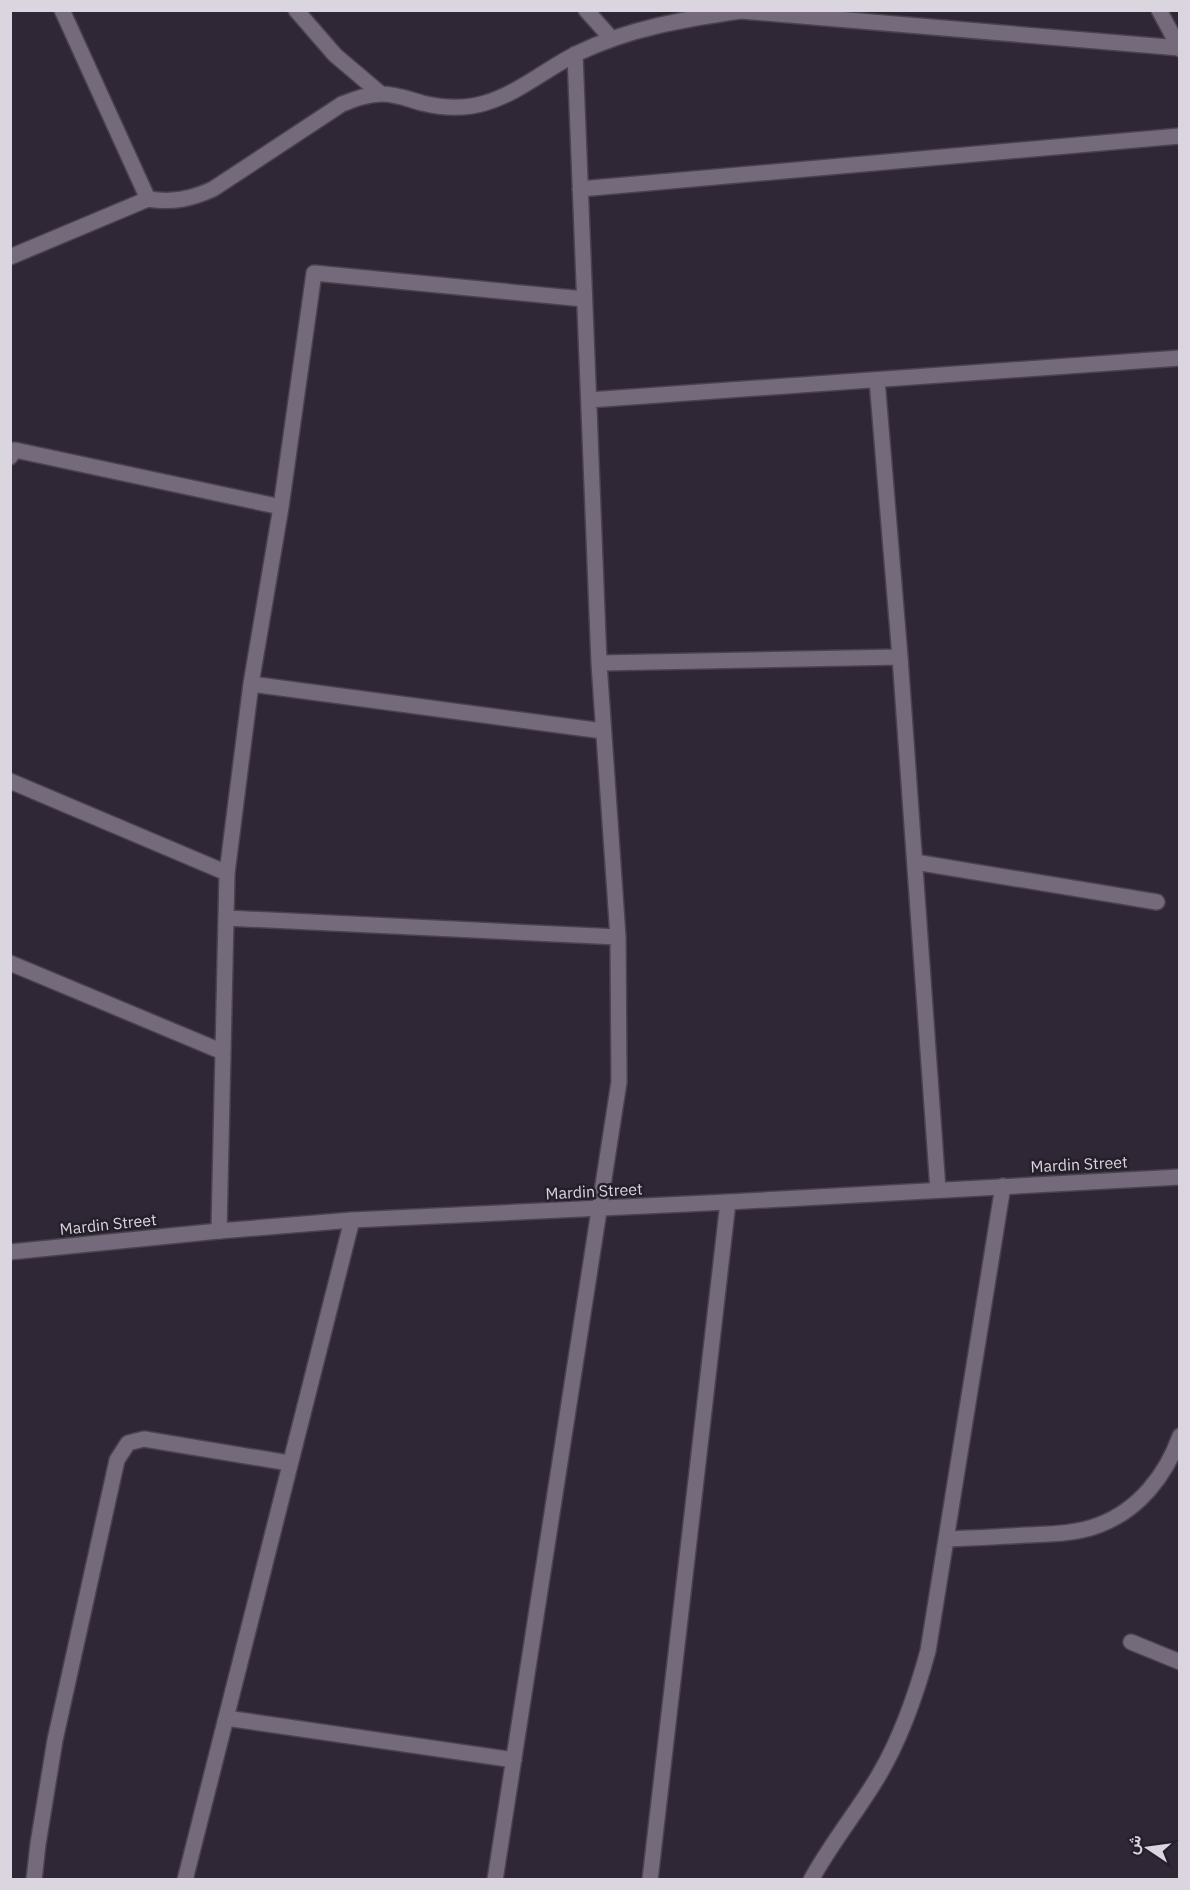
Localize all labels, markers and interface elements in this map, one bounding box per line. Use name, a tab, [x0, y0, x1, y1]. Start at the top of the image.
street label: Mardin Street	[1030, 1151, 1128, 1177]
street label: Mardin Street	[545, 1178, 643, 1204]
street label: Mardin Street	[59, 1209, 157, 1239]
north arrow	[1118, 1818, 1178, 1878]
text: ش	[1121, 1833, 1145, 1856]

